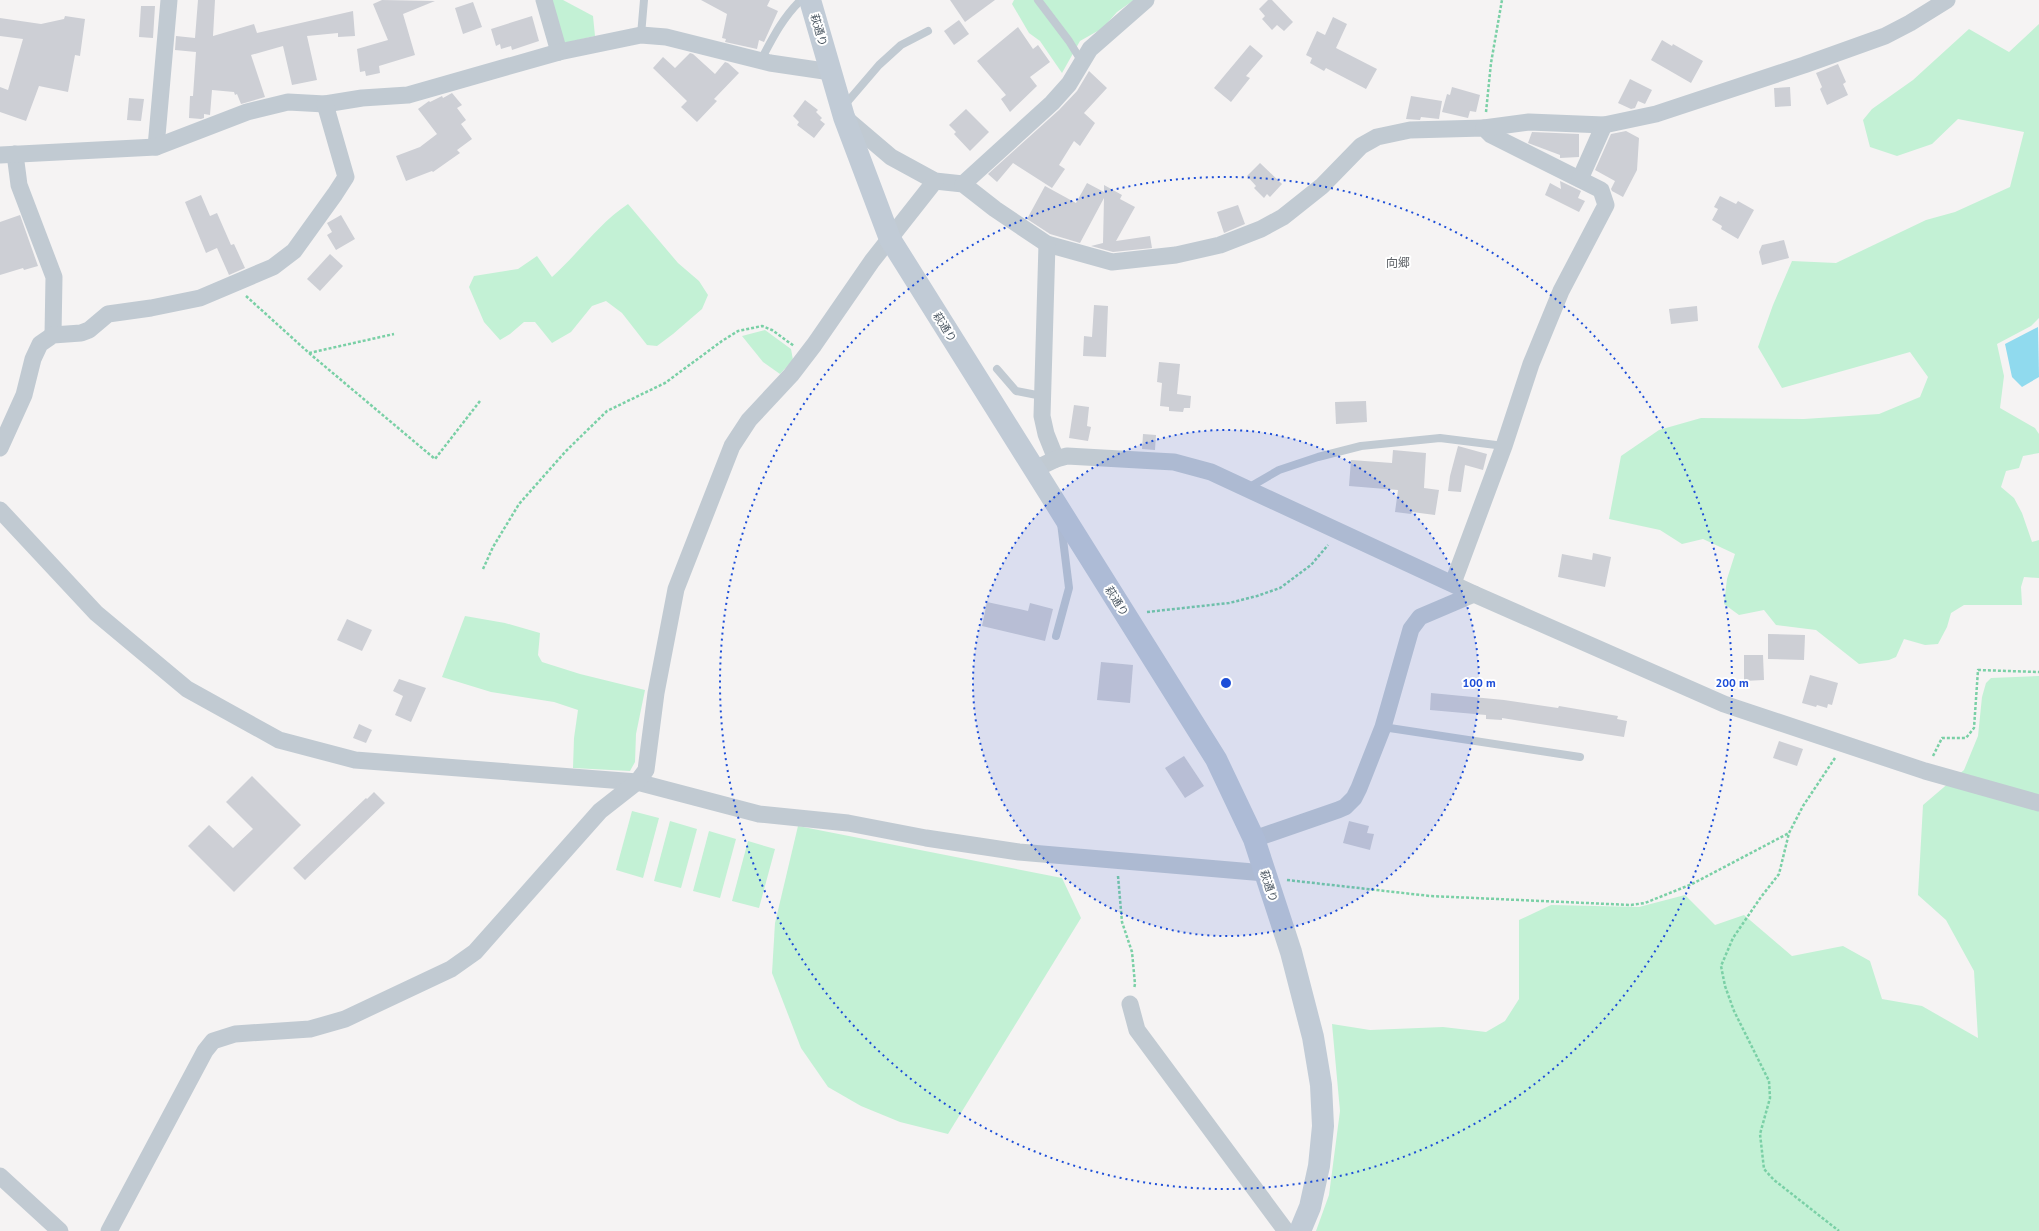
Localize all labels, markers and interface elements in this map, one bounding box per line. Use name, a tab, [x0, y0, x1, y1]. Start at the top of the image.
street label: 萩通り	[808, 12, 830, 48]
district label: 向郷	[1386, 255, 1410, 270]
street label: 萩通り	[930, 309, 960, 345]
street label: 萩通り	[1102, 583, 1132, 619]
text: 100 m	[1462, 675, 1496, 690]
text: 200 m	[1715, 675, 1749, 690]
centre of rings	[1219, 676, 1233, 690]
street label: 萩通り	[1257, 868, 1281, 904]

